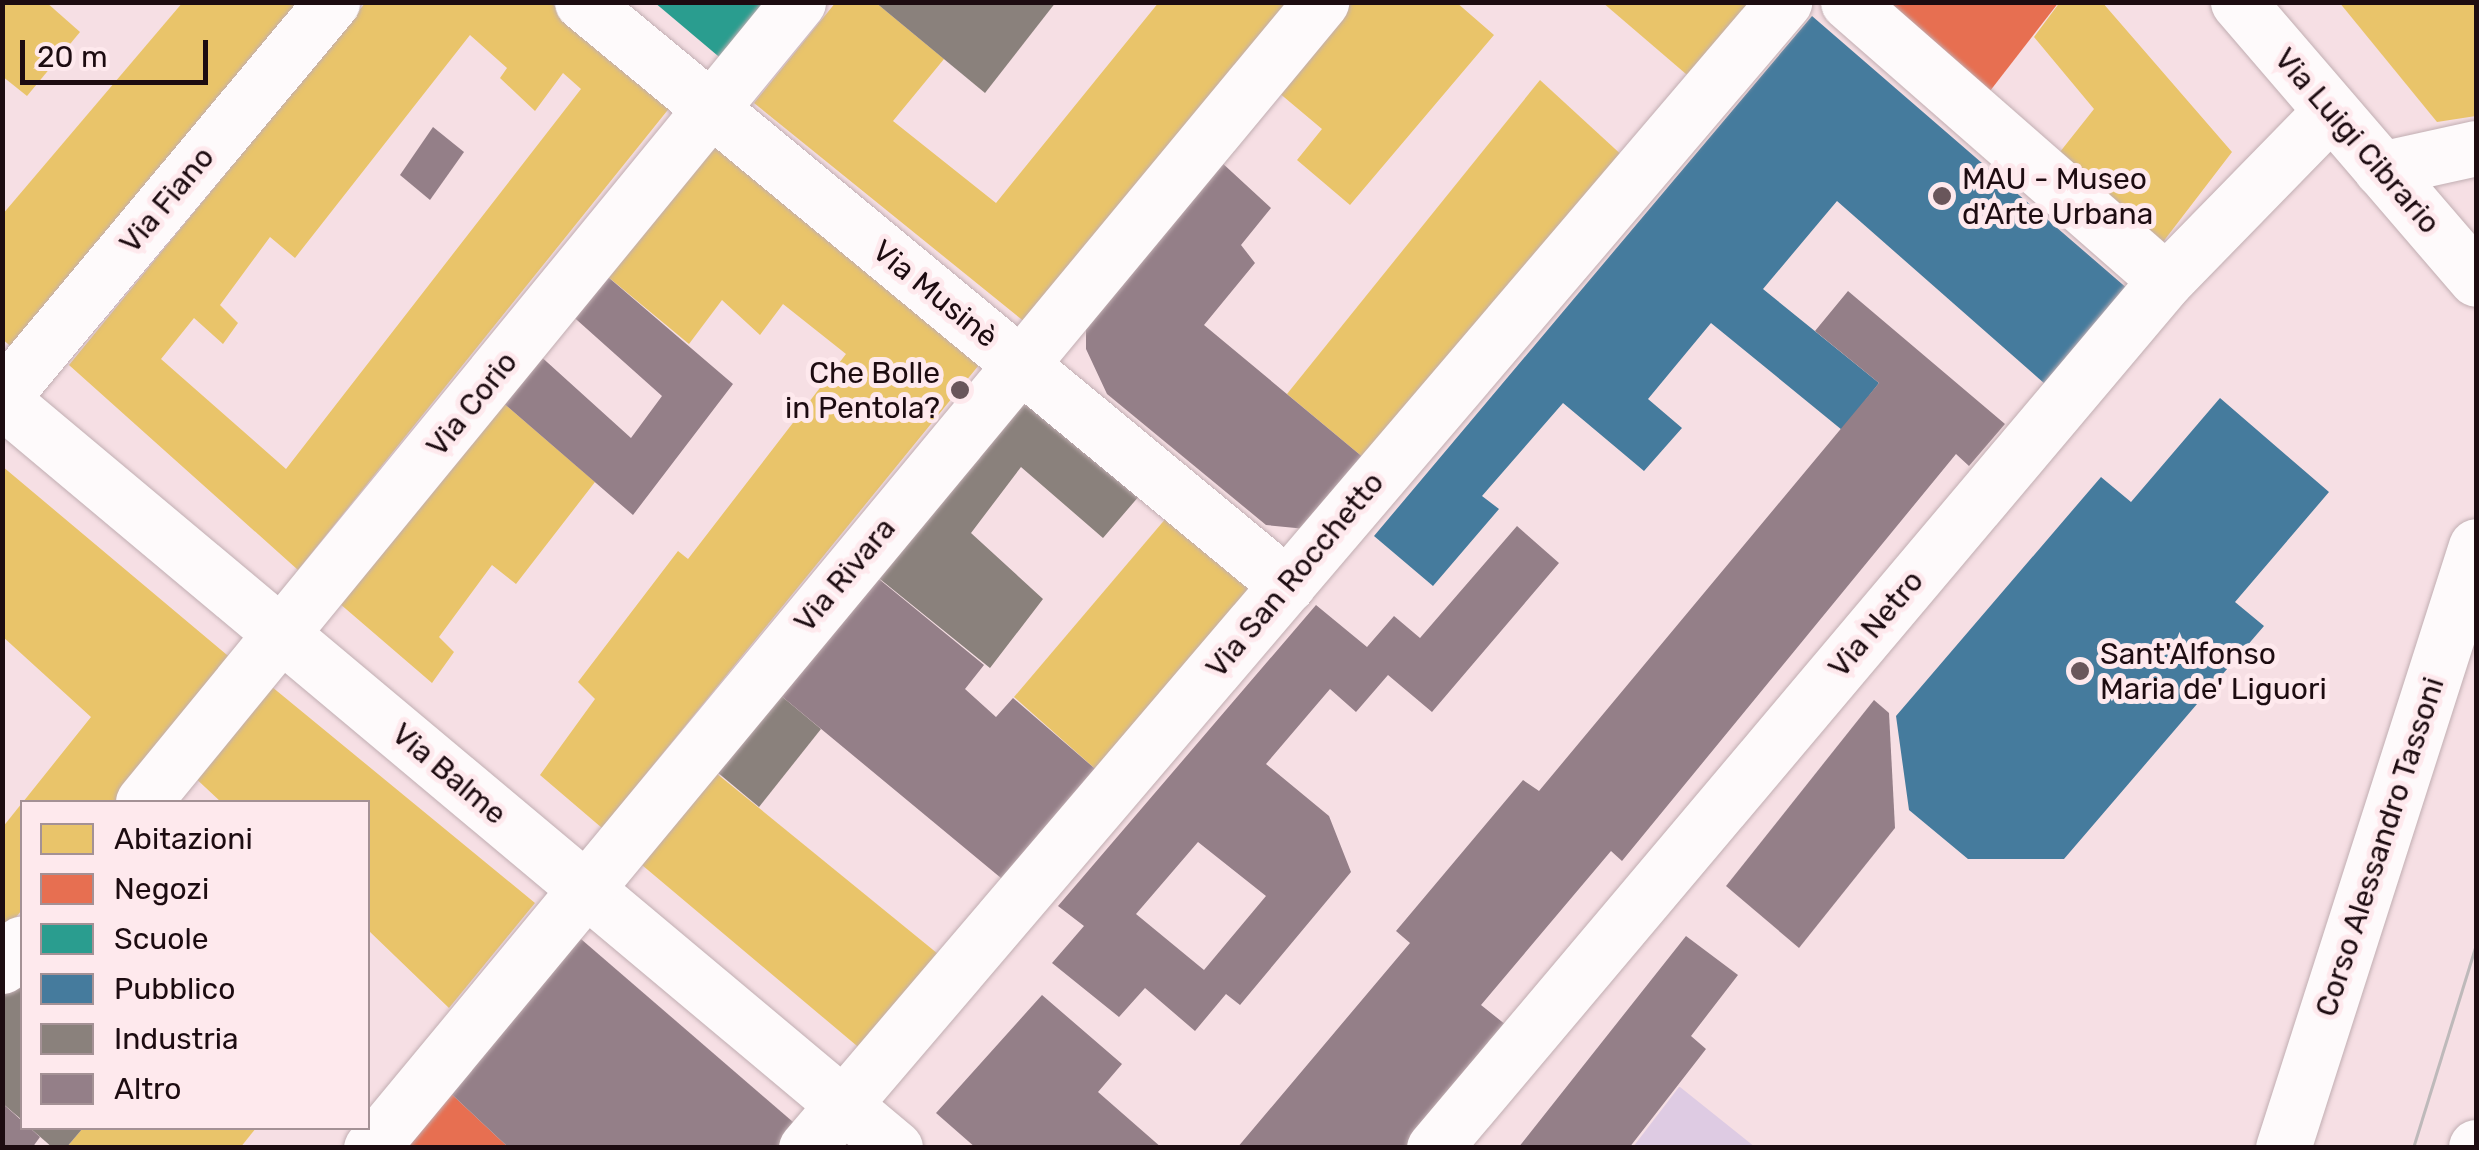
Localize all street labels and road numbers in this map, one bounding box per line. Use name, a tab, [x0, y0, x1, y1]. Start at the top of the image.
street label: Via Luigi Cibrario	[2267, 41, 2447, 241]
street label: Via Fiano	[112, 140, 222, 260]
street label: Via Musinè	[865, 233, 1005, 355]
street label: Via Corio	[419, 345, 525, 463]
street label: Via San Rocchetto	[1199, 465, 1391, 685]
street label: Via Rivara	[787, 511, 903, 639]
street label: Via Netro	[1821, 563, 1931, 685]
street label: Corso Alessandro Tassoni	[2308, 672, 2452, 1022]
street label: Via Balme	[385, 716, 513, 832]

